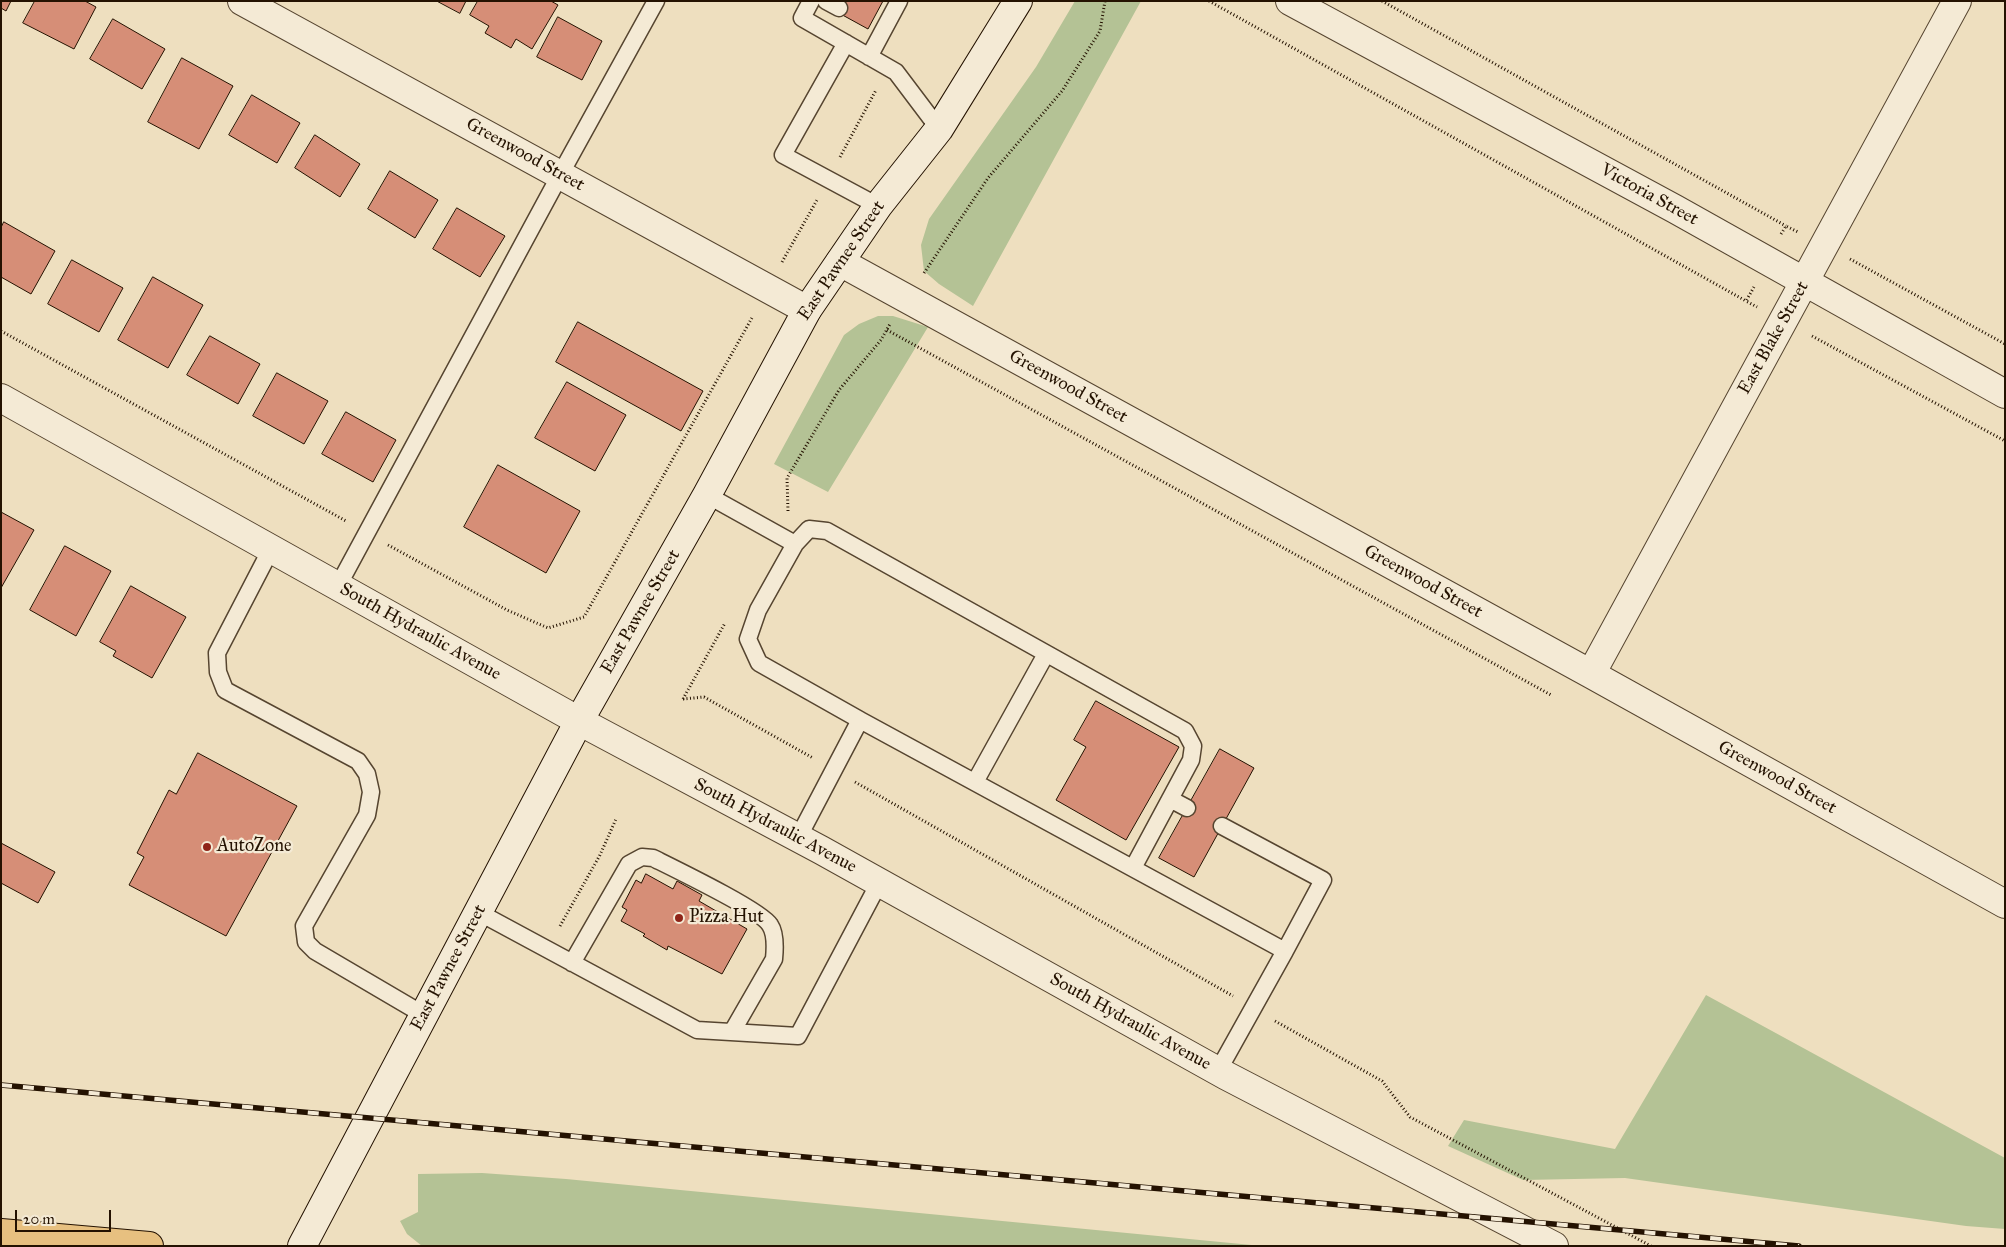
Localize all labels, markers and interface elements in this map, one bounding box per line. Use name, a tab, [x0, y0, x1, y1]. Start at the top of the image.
street label: Greenwood Street	[462, 114, 588, 196]
street label: Victoria Street	[1596, 159, 1702, 231]
street label: East Pawnee Street	[794, 197, 890, 325]
street label: East Blake Street	[1734, 278, 1814, 398]
street label: Greenwood Street	[1005, 346, 1131, 428]
street label: Greenwood Street	[1360, 541, 1486, 623]
street label: East Pawnee Street	[597, 546, 685, 678]
street label: South Hydraulic Avenue	[336, 579, 504, 685]
street label: Greenwood Street	[1714, 737, 1840, 819]
street label: South Hydraulic Avenue	[690, 774, 860, 878]
place label: AutoZone	[217, 836, 291, 858]
marker: AutoZone	[201, 841, 213, 853]
street label: East Pawnee Street	[407, 901, 491, 1035]
place label: Pizza Hut	[689, 907, 764, 929]
marker: Pizza Hut	[673, 912, 685, 924]
street label: South Hydraulic Avenue	[1046, 969, 1214, 1075]
scale bar	[18, 1200, 114, 1232]
text: 20 m	[23, 1210, 55, 1228]

